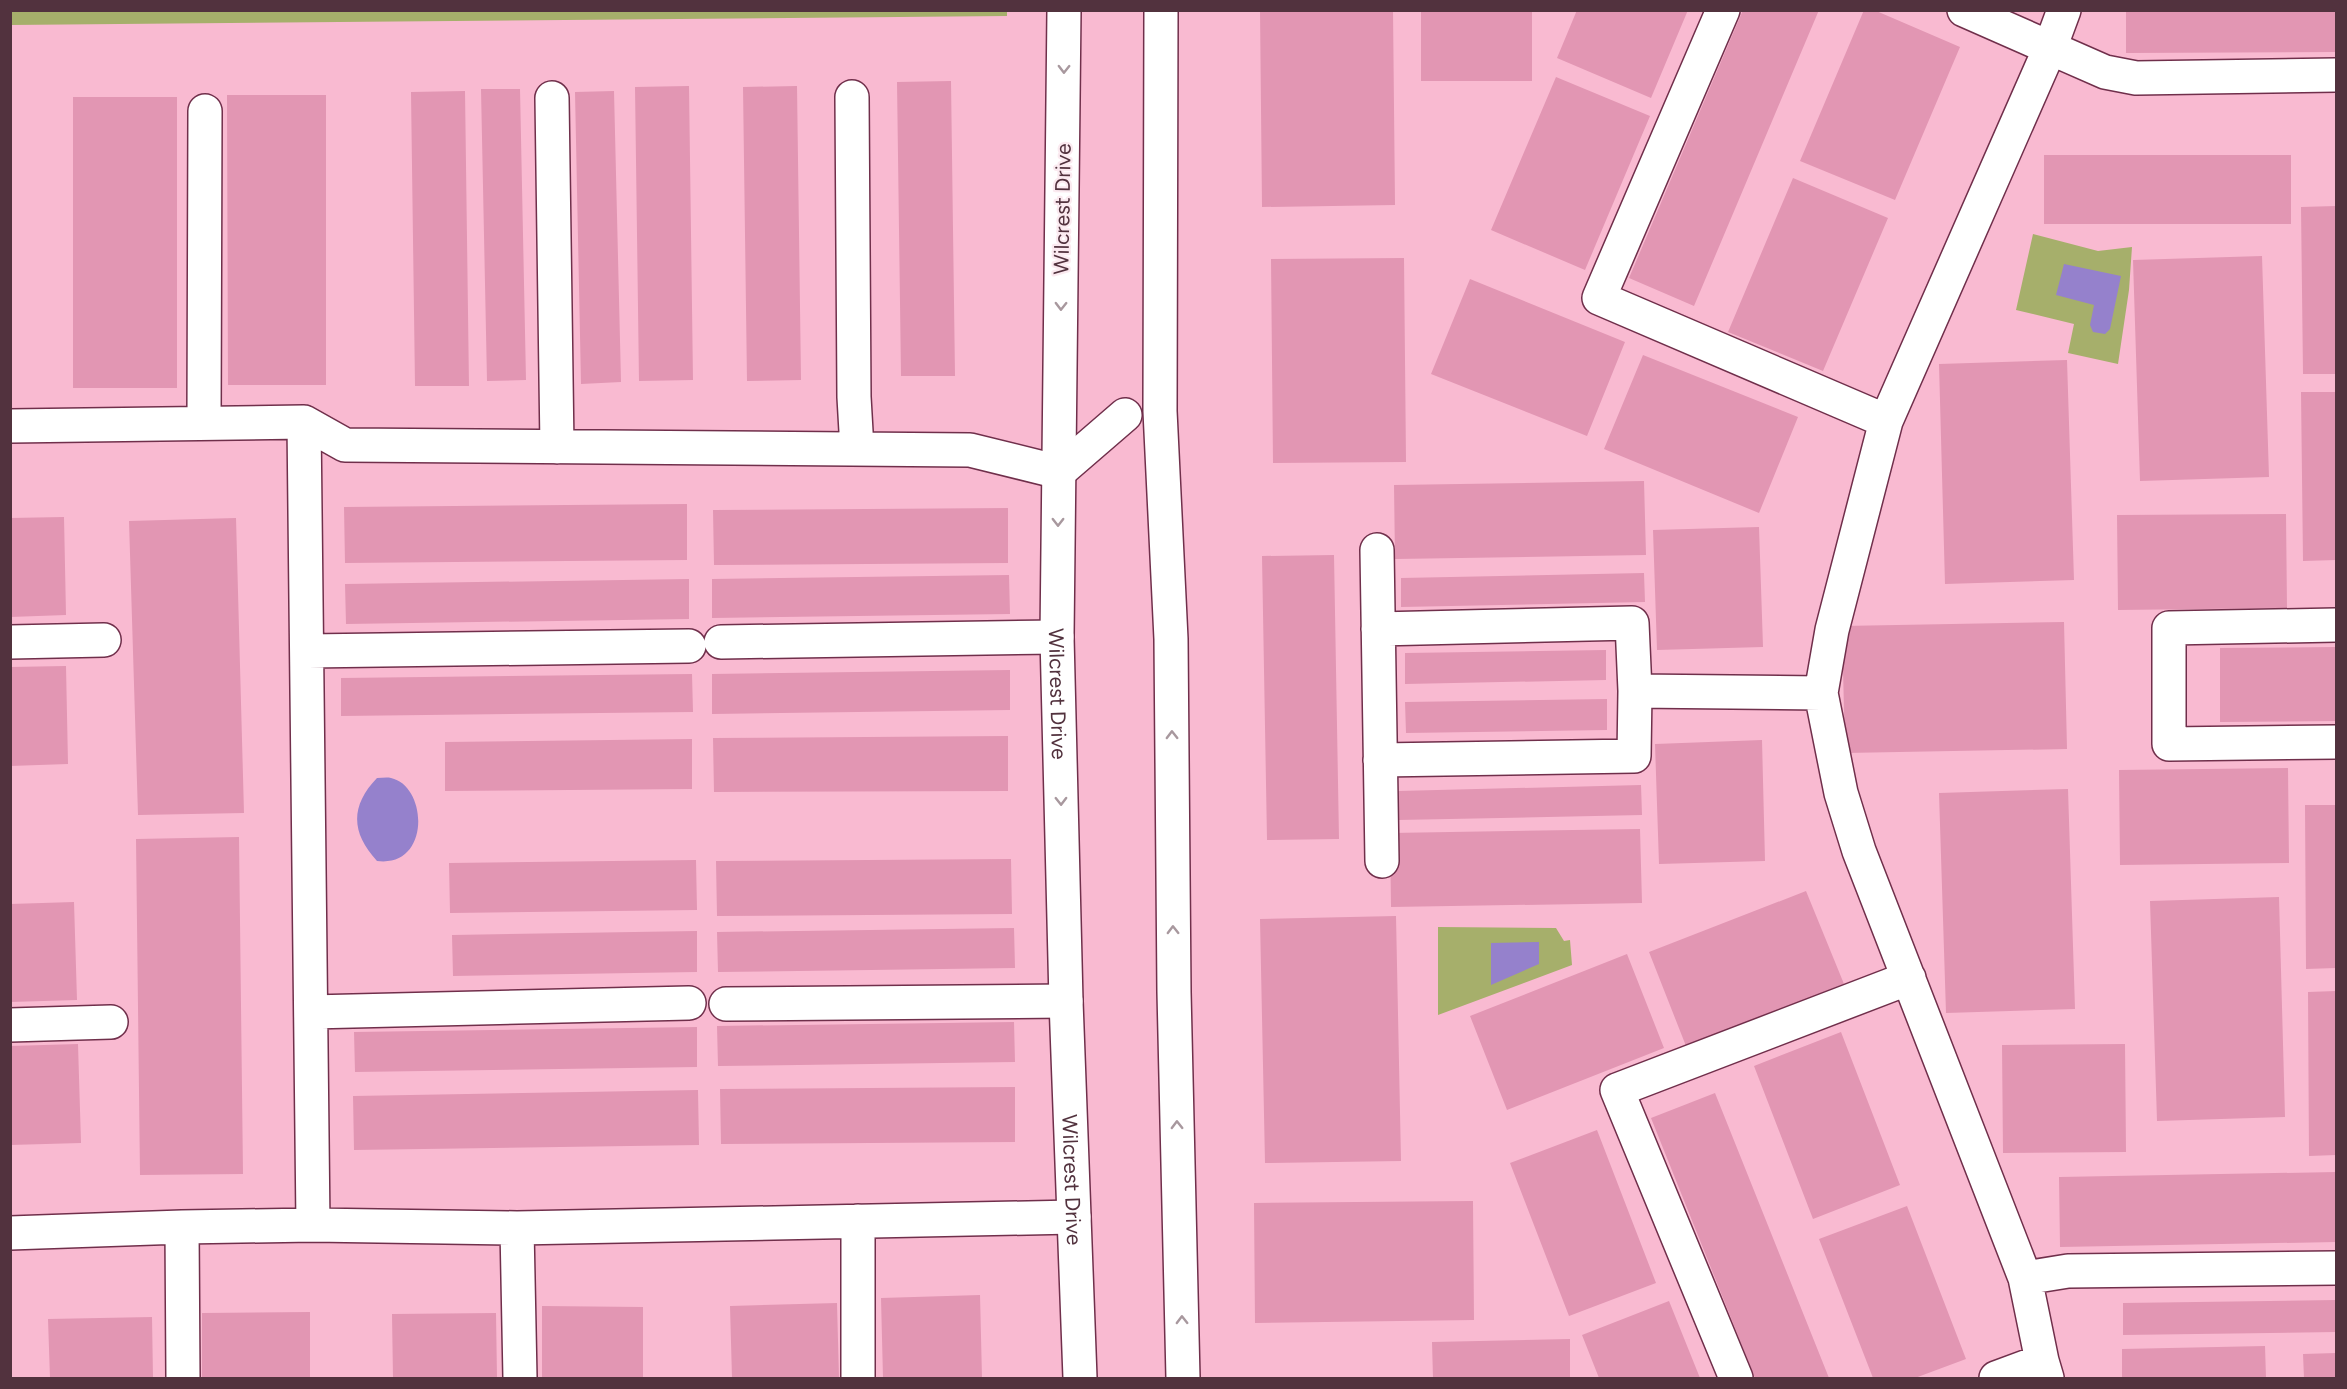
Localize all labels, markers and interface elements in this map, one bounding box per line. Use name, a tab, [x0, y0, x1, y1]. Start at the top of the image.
one-way arrow	[1058, 64, 1070, 73]
street label: Wilcrest Drive	[1048, 143, 1076, 275]
one-way arrow	[1055, 301, 1067, 310]
one-way arrow	[1052, 517, 1064, 526]
street label: Wilcrest Drive	[1044, 628, 1073, 760]
one-way arrow	[1165, 731, 1178, 740]
one-way arrow	[1055, 796, 1068, 805]
one-way arrow	[1167, 926, 1180, 935]
street label: Wilcrest Drive	[1058, 1114, 1088, 1246]
one-way arrow	[1171, 1121, 1184, 1130]
one-way arrow	[1176, 1316, 1188, 1325]

